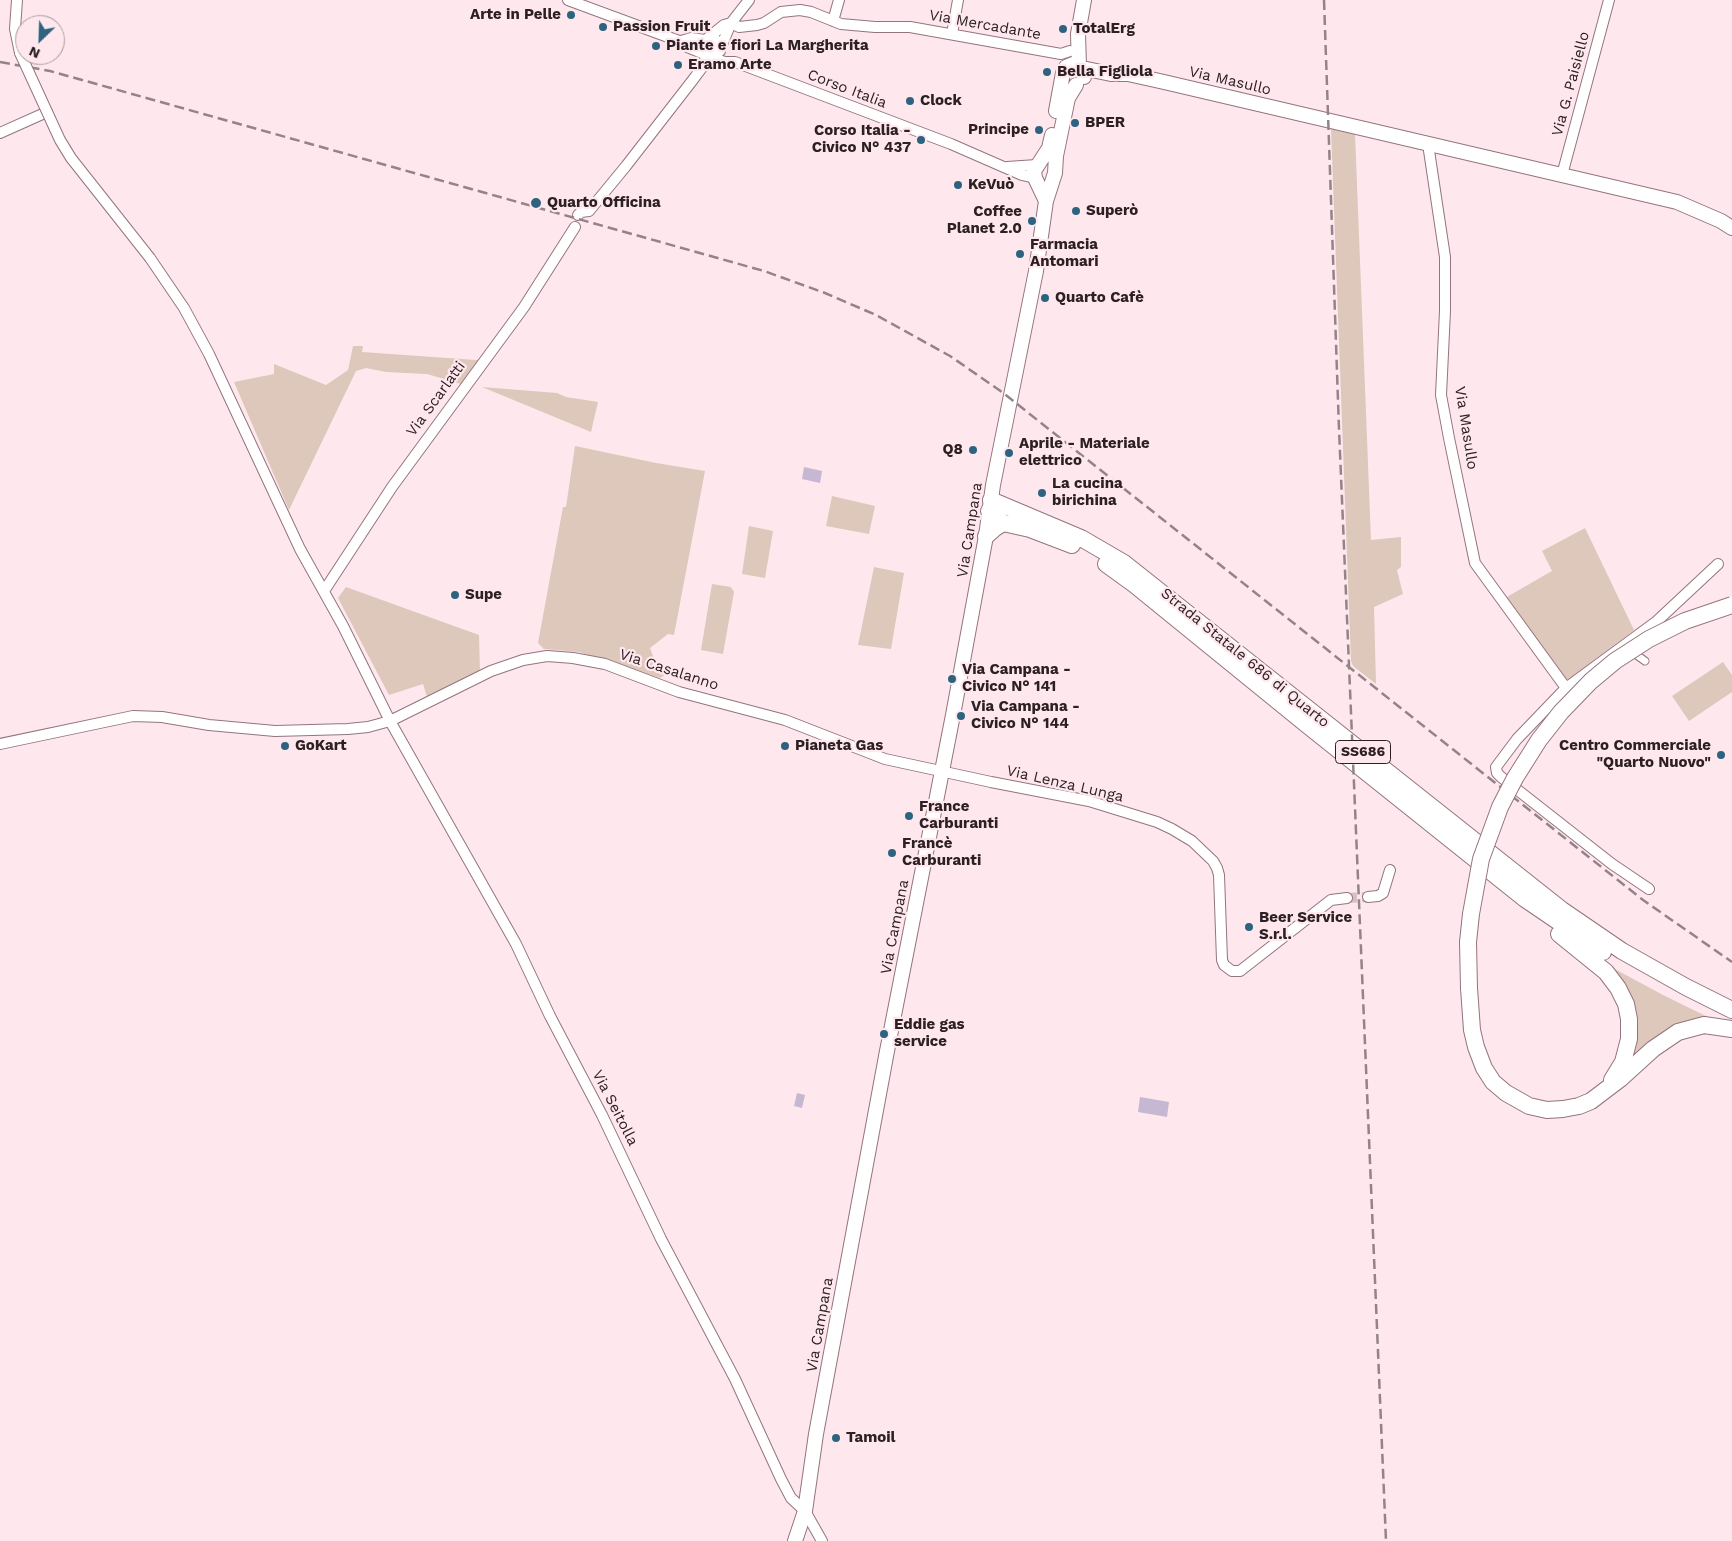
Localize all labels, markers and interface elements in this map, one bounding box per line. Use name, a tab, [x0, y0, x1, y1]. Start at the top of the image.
place label: Arte in Pelle	[470, 6, 561, 24]
street label: Via Mercadante	[928, 6, 1042, 44]
marker: Arte in Pelle	[565, 9, 577, 21]
north arrow	[15, 15, 65, 65]
place label: Passion Fruit	[613, 18, 710, 36]
place label: TotalErg	[1073, 20, 1135, 38]
marker: Passion Fruit	[597, 21, 609, 33]
marker: TotalErg	[1057, 23, 1069, 35]
street label: Via G. Paisiello	[1548, 30, 1594, 138]
place label: Piante e fiori La Margherita	[666, 37, 869, 55]
marker: Piante e fiori La Margherita	[650, 40, 662, 52]
text: N	[26, 43, 42, 62]
place label: Eramo Arte	[688, 56, 772, 74]
marker: Eramo Arte	[672, 59, 684, 71]
place label: Bella Figliola	[1057, 63, 1153, 81]
street label: Via Masullo	[1187, 63, 1273, 99]
street label: Corso Italia	[805, 66, 889, 112]
marker: Bella Figliola	[1041, 66, 1053, 78]
place label: Clock	[920, 92, 962, 110]
marker: Clock	[904, 95, 916, 107]
place label: BPER	[1085, 114, 1125, 132]
marker: BPER	[1069, 117, 1081, 129]
place label: Principe	[968, 121, 1029, 139]
place label: Corso Italia - Civico N° 437	[812, 122, 911, 157]
marker: Principe	[1033, 124, 1045, 136]
marker: Corso Italia - Civico N° 437	[915, 134, 927, 146]
place label: KeVuò	[968, 176, 1014, 194]
marker: KeVuò	[952, 179, 964, 191]
place label: Quarto Officina	[547, 194, 661, 212]
marker: Quarto Officina	[529, 196, 543, 210]
place label: Superò	[1086, 202, 1138, 220]
place label: Coffee Planet 2.0	[947, 203, 1022, 238]
marker: Superò	[1070, 205, 1082, 217]
marker: Coffee Planet 2.0	[1026, 215, 1038, 227]
place label: Farmacia Antomari	[1030, 236, 1099, 271]
marker: Farmacia Antomari	[1014, 248, 1026, 260]
place label: Quarto Cafè	[1055, 289, 1144, 307]
marker: Quarto Cafè	[1039, 292, 1051, 304]
street label: Via Scarlatti	[403, 358, 469, 440]
street label: Via Masullo	[1451, 385, 1481, 471]
place label: Aprile - Materiale elettrico	[1019, 435, 1150, 470]
place label: Q8	[943, 441, 963, 459]
marker: Q8	[967, 444, 979, 456]
marker: Aprile - Materiale elettrico	[1003, 447, 1015, 459]
place label: La cucina birichina	[1052, 475, 1123, 510]
street label: Via Campana	[954, 481, 986, 579]
marker: La cucina birichina	[1036, 487, 1048, 499]
street label: Strada Statale 686 di Quarto	[1157, 584, 1333, 732]
place label: Supe	[465, 586, 502, 604]
marker: Supe	[449, 589, 461, 601]
street label: Via Casalanno	[617, 646, 721, 694]
place label: Via Campana - Civico N° 141	[962, 661, 1071, 696]
marker: Via Campana - Civico N° 141	[946, 673, 958, 685]
place label: Via Campana - Civico N° 144	[971, 698, 1080, 733]
marker: Via Campana - Civico N° 144	[955, 710, 967, 722]
place label: GoKart	[295, 737, 347, 755]
place label: Pianeta Gas	[795, 737, 883, 755]
place label: Centro Commerciale "Quarto Nuovo"	[1559, 737, 1711, 772]
marker: GoKart	[279, 740, 291, 752]
marker: Pianeta Gas	[779, 740, 791, 752]
road number: SS686	[1336, 740, 1390, 764]
marker: Centro Commerciale "Quarto Nuovo"	[1715, 749, 1727, 761]
street label: Via Lenza Lunga	[1005, 762, 1125, 806]
place label: France Carburanti	[919, 798, 998, 833]
marker: France Carburanti	[903, 810, 915, 822]
place label: Francè Carburanti	[902, 835, 981, 870]
marker: Francè Carburanti	[886, 847, 898, 859]
street label: Via Campana	[877, 878, 913, 976]
place label: Beer Service S.r.l.	[1259, 909, 1352, 944]
marker: Beer Service S.r.l.	[1243, 921, 1255, 933]
place label: Eddie gas service	[894, 1016, 965, 1051]
marker: Eddie gas service	[878, 1028, 890, 1040]
street label: Via Seitolla	[588, 1067, 642, 1149]
street label: Via Campana	[803, 1276, 837, 1374]
place label: Tamoil	[846, 1429, 896, 1447]
marker: Tamoil	[830, 1432, 842, 1444]

